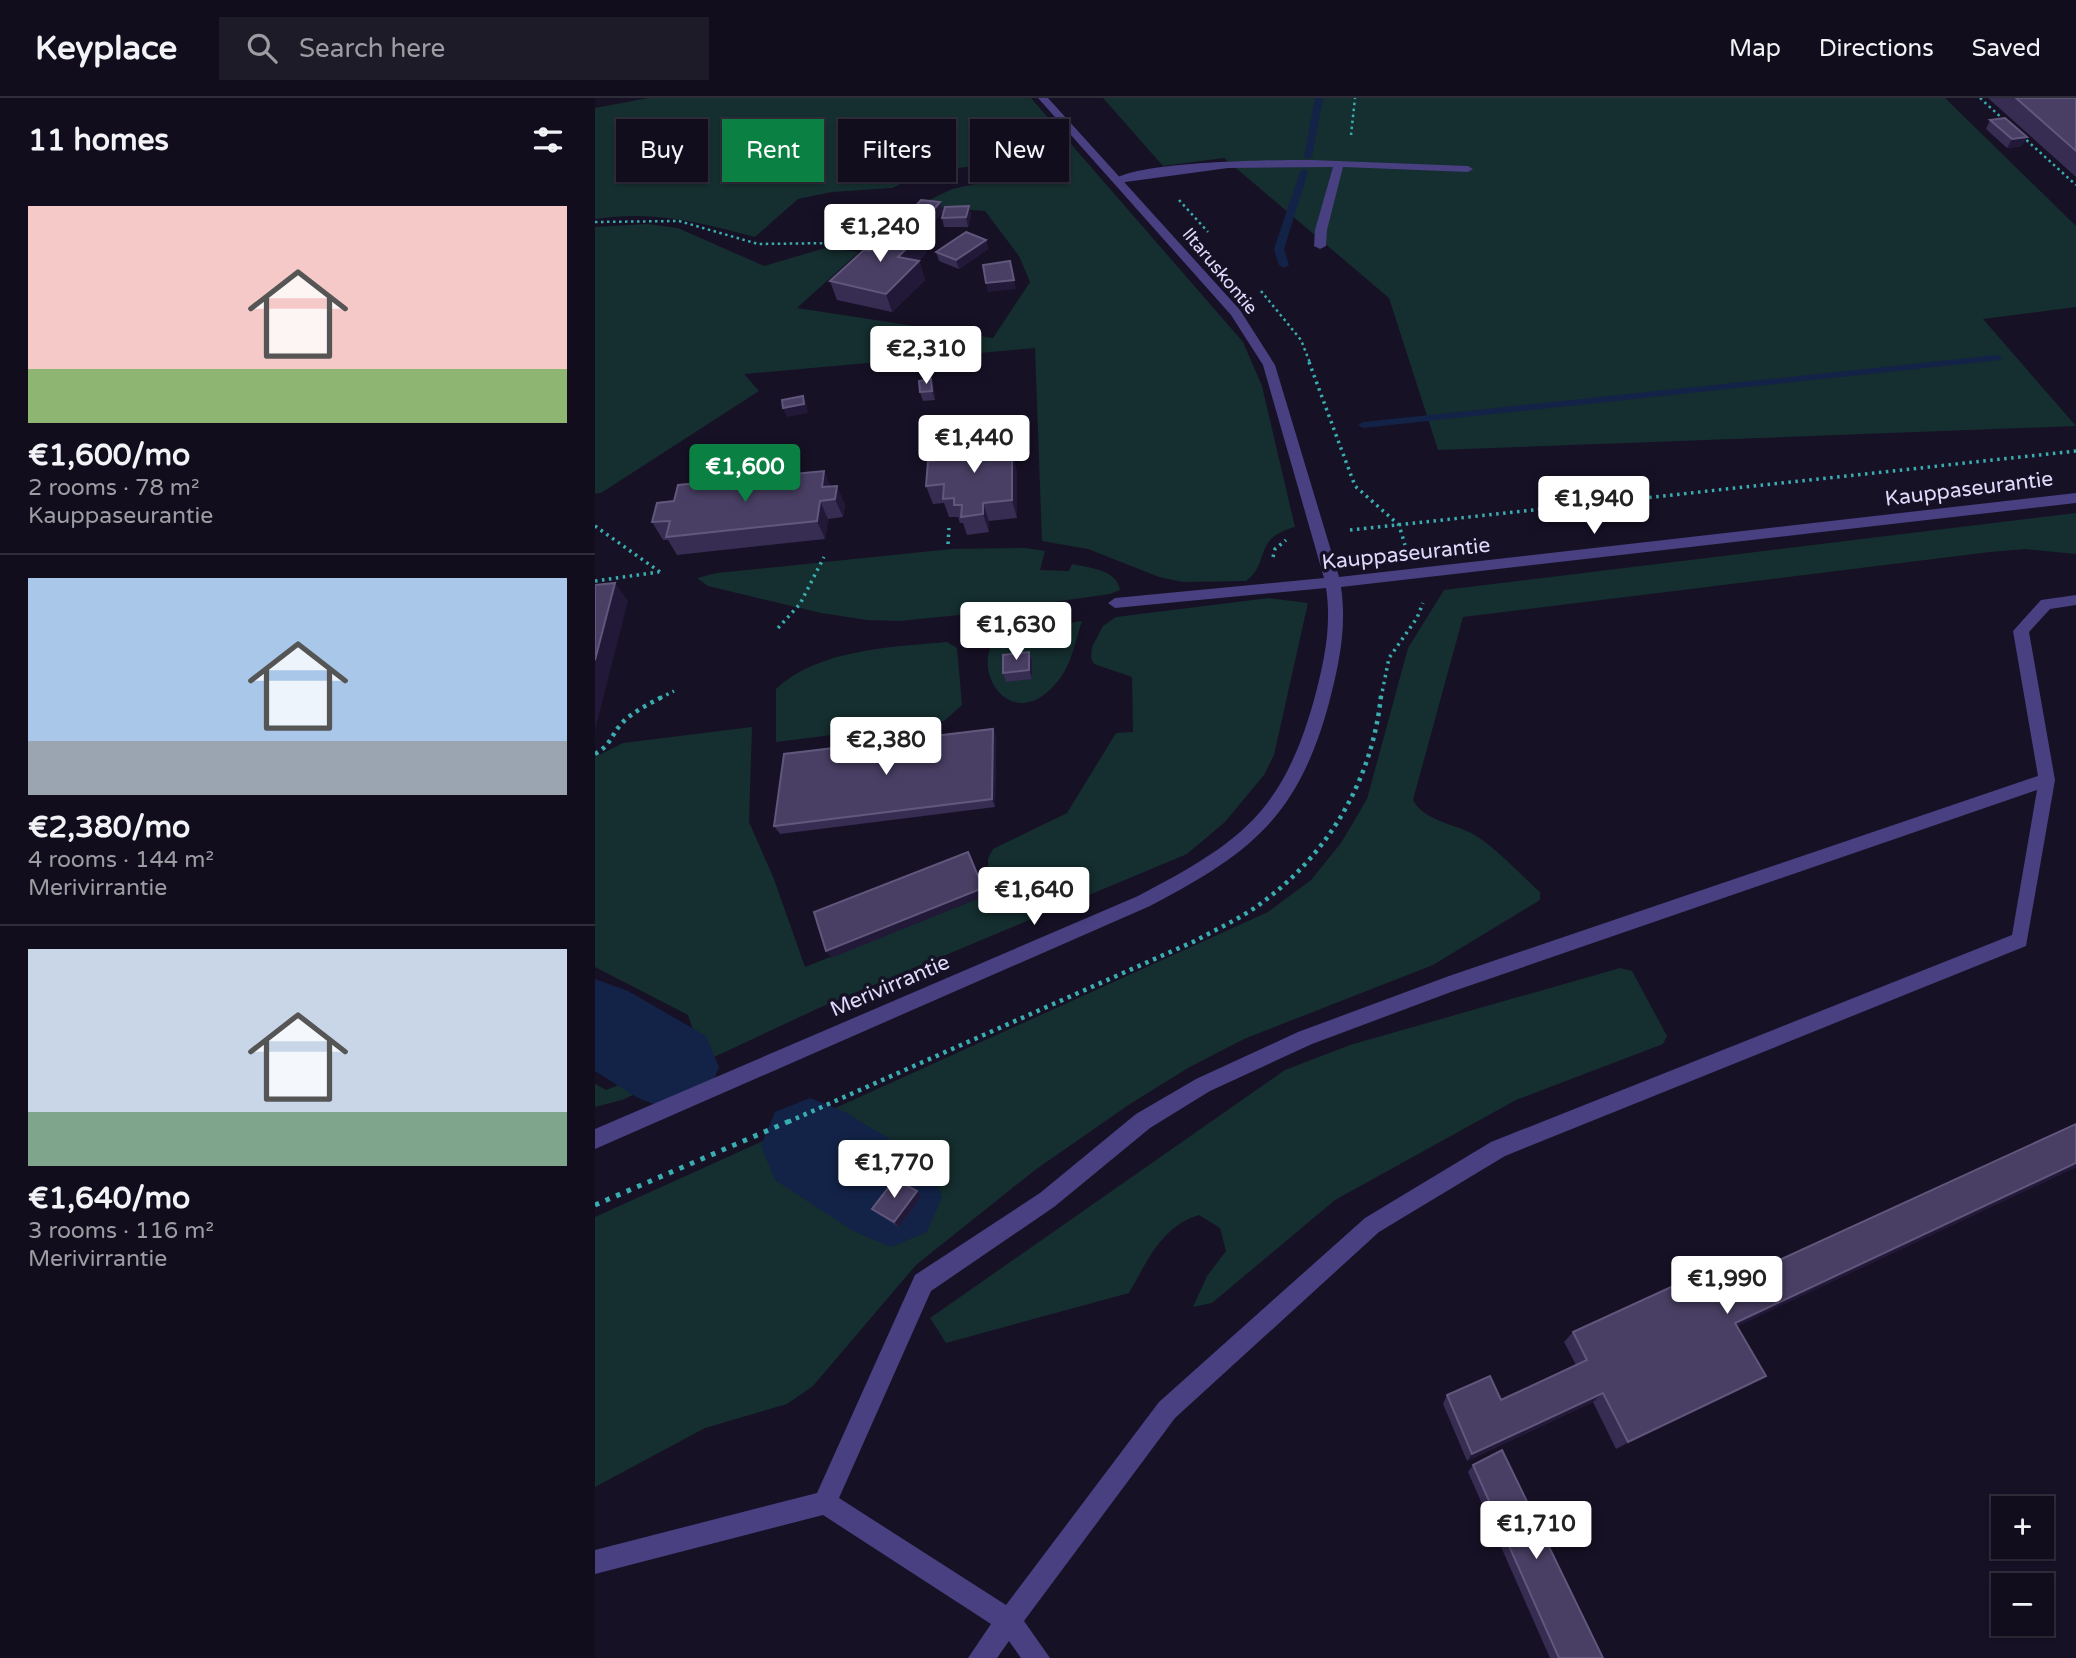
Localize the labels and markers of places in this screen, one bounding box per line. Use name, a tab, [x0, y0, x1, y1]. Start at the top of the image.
pin: €1,240	[823, 204, 937, 264]
pin: €2,310	[869, 327, 983, 386]
pin: €1,440	[917, 416, 1031, 475]
pin: €1,600	[688, 444, 802, 504]
pin: €1,940	[1537, 476, 1651, 536]
pin: €1,630	[959, 602, 1073, 662]
pin: €2,380	[829, 718, 943, 777]
pin: €1,640	[977, 868, 1091, 927]
pin: €1,770	[837, 1140, 951, 1200]
pin: €1,990	[1670, 1256, 1784, 1316]
pin: €1,710	[1479, 1502, 1593, 1561]

